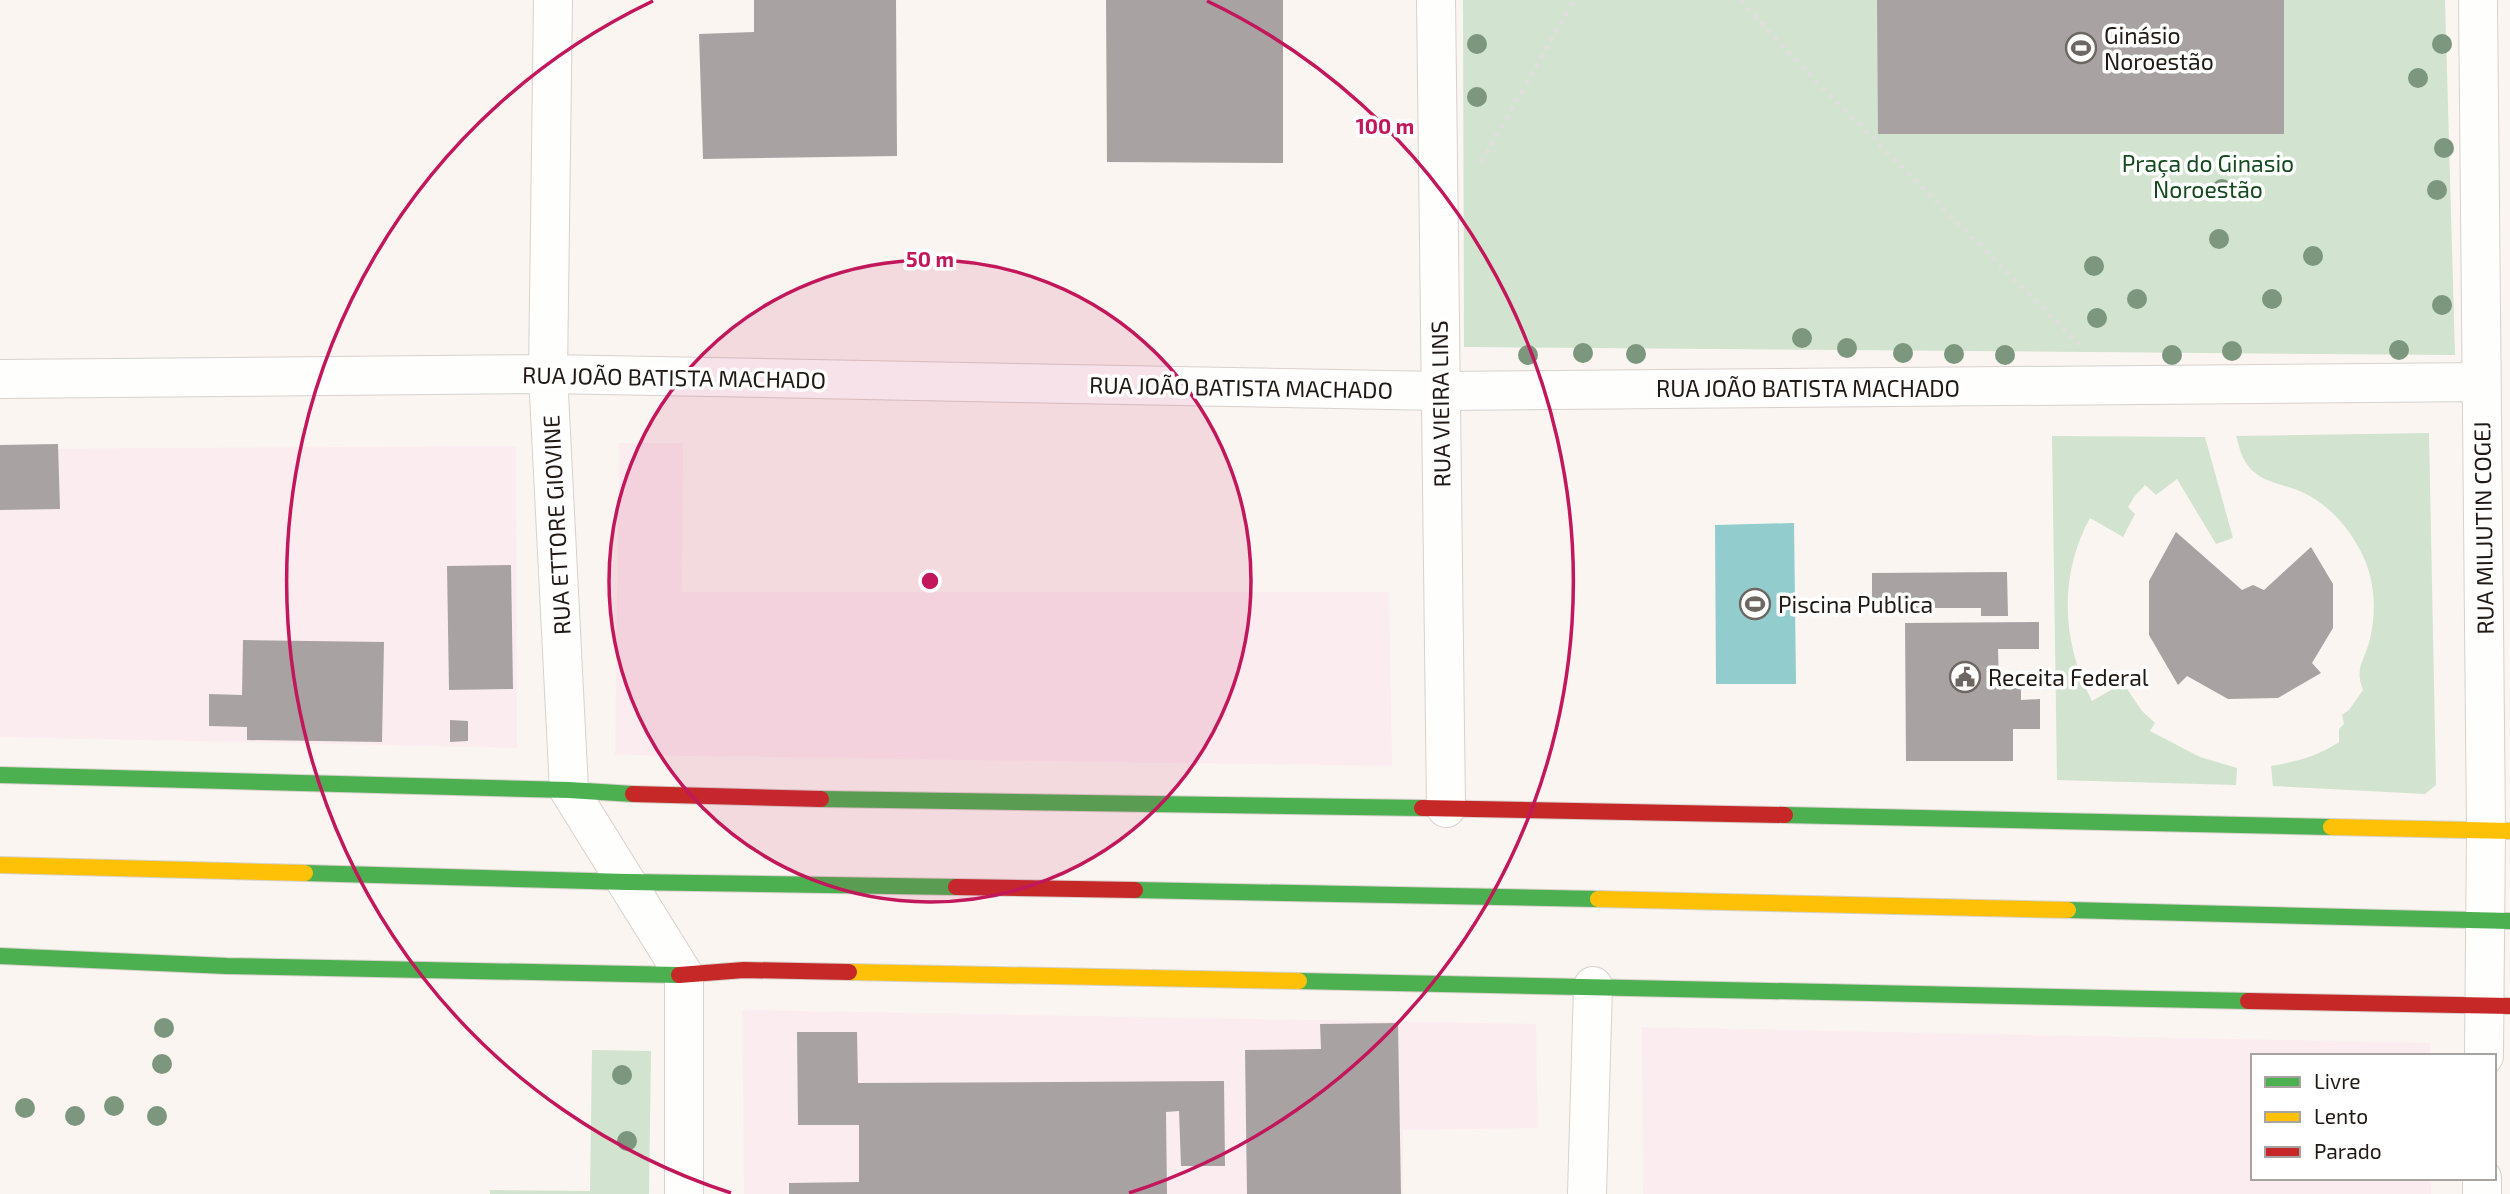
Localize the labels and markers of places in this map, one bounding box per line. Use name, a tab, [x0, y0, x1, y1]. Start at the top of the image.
place label: Ginásio Noroestão	[2104, 21, 2214, 75]
sports icon: Ginásio Noroestão	[2064, 31, 2098, 65]
centre of rings	[918, 569, 942, 593]
sports icon: Piscina Publica	[1738, 587, 1772, 621]
place label: Piscina Publica	[1778, 590, 1933, 618]
public building icon: Receita Federal	[1948, 660, 1982, 694]
place label: Receita Federal	[1988, 663, 2149, 691]

